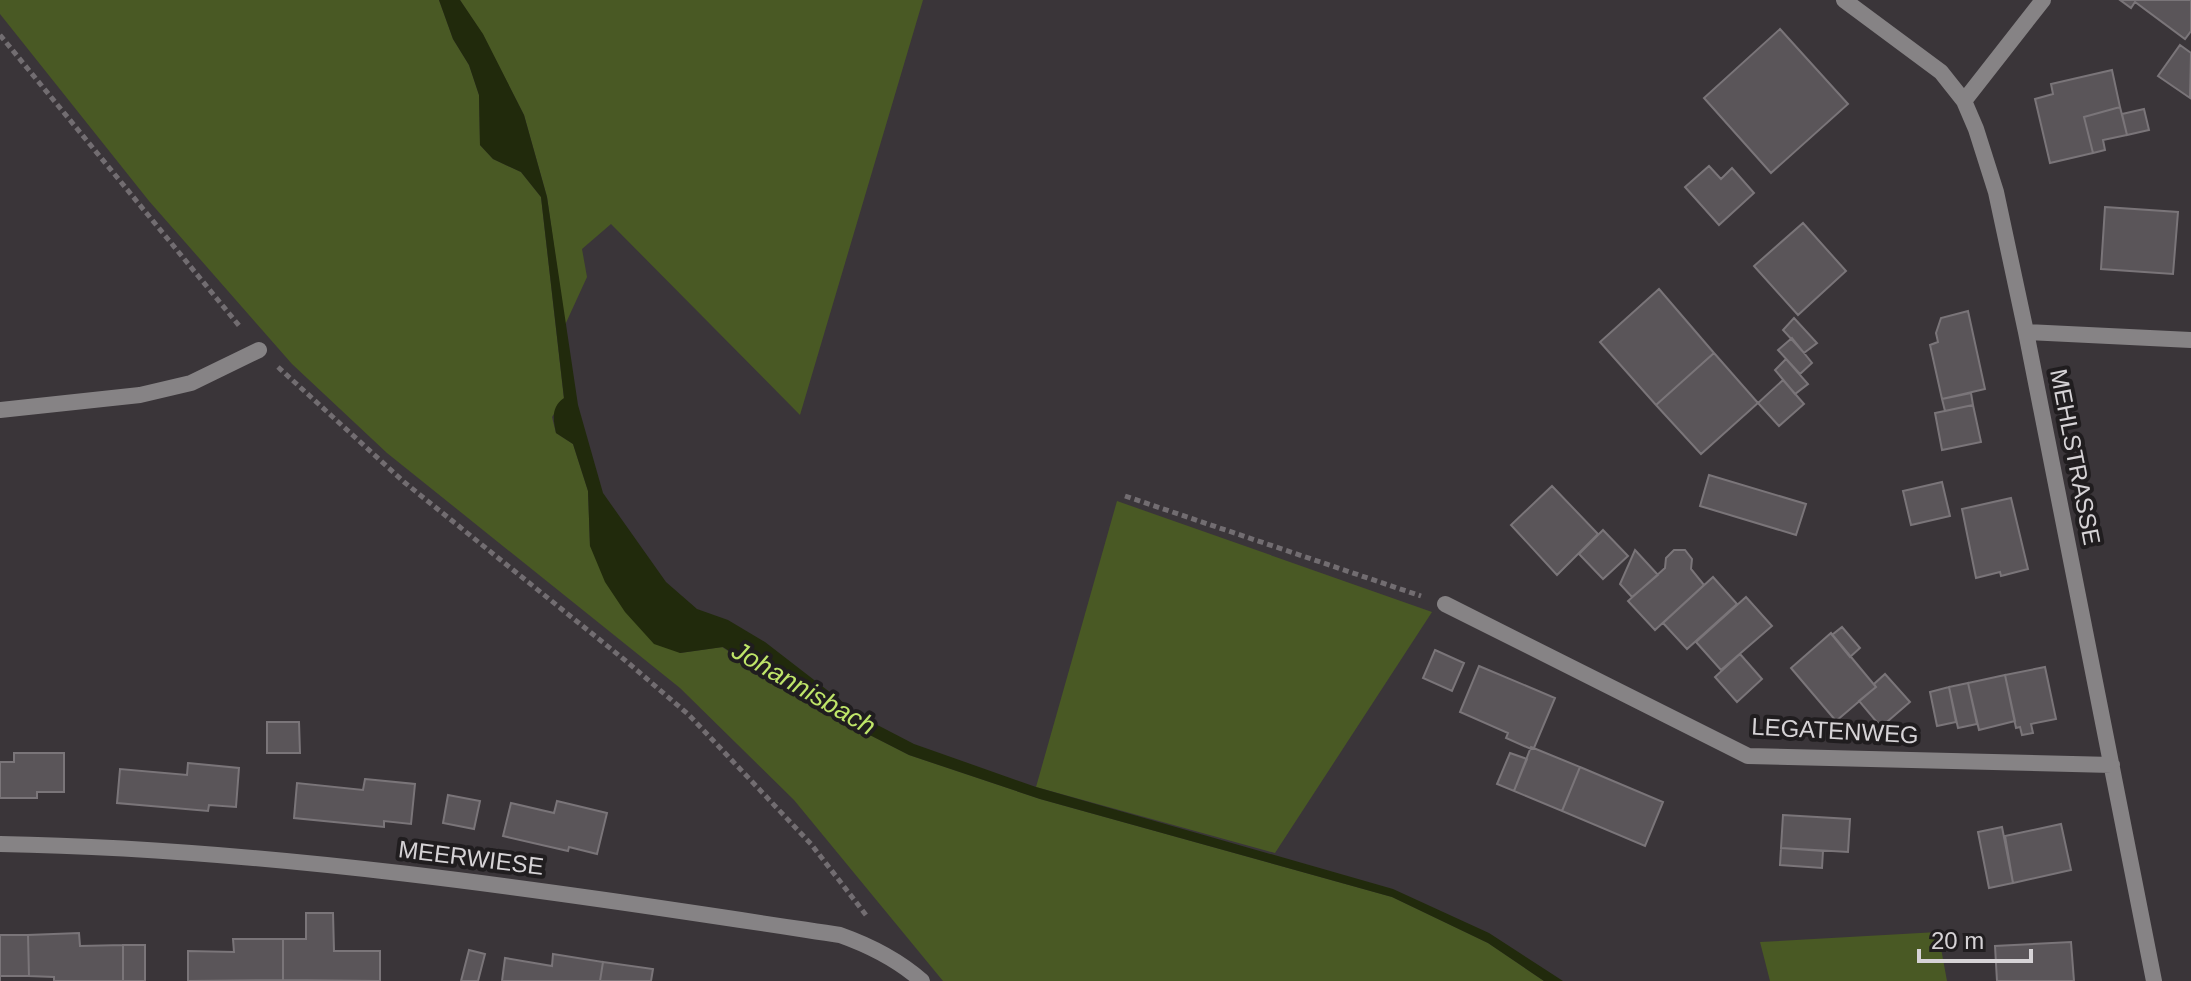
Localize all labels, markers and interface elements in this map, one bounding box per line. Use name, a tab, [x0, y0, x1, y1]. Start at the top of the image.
street label: MEHLSTRASSE	[2045, 367, 2106, 547]
water label: Johannisbach	[726, 634, 881, 741]
street label: LEGATENWEG	[1751, 713, 1919, 748]
street label: MEERWIESE	[397, 835, 545, 880]
scale bar	[1919, 913, 2031, 963]
text: 20 m	[1931, 927, 1984, 954]

